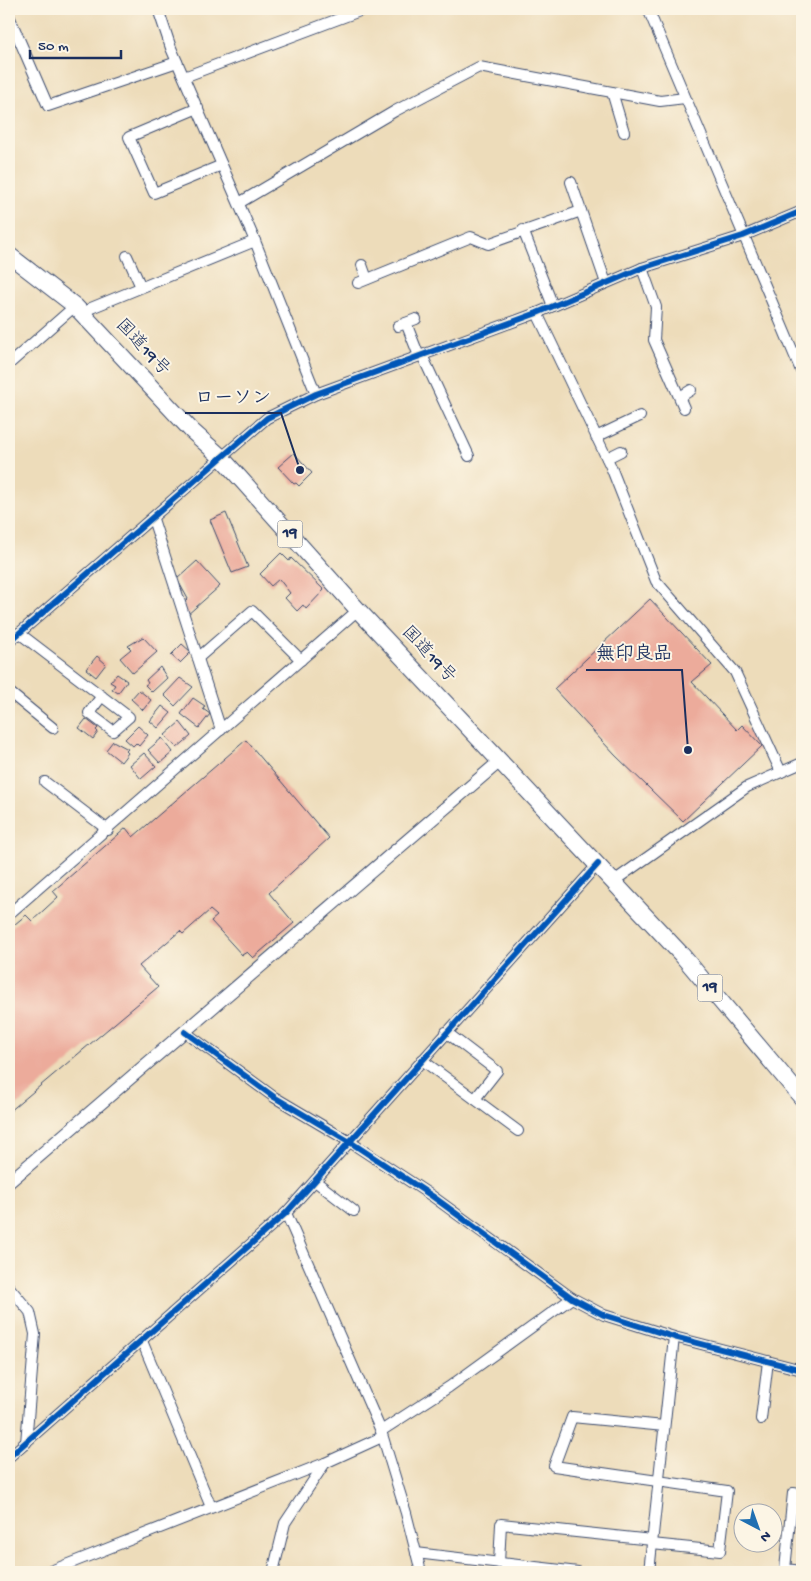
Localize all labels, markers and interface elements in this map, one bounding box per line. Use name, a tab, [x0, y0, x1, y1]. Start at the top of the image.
scale bar	[30, 28, 121, 60]
text: 50 m	[38, 38, 69, 56]
street label: 国道19号	[110, 314, 174, 381]
callout: ローソン	[185, 379, 281, 413]
text: ローソン	[195, 388, 271, 411]
road number: 19	[278, 520, 302, 548]
street label: 国道19号	[396, 621, 460, 688]
callout: 無印良品	[586, 636, 682, 670]
text: 無印良品	[596, 643, 672, 667]
road number: 19	[698, 974, 722, 1001]
north arrow	[734, 1504, 784, 1554]
text: N	[756, 1527, 774, 1545]

